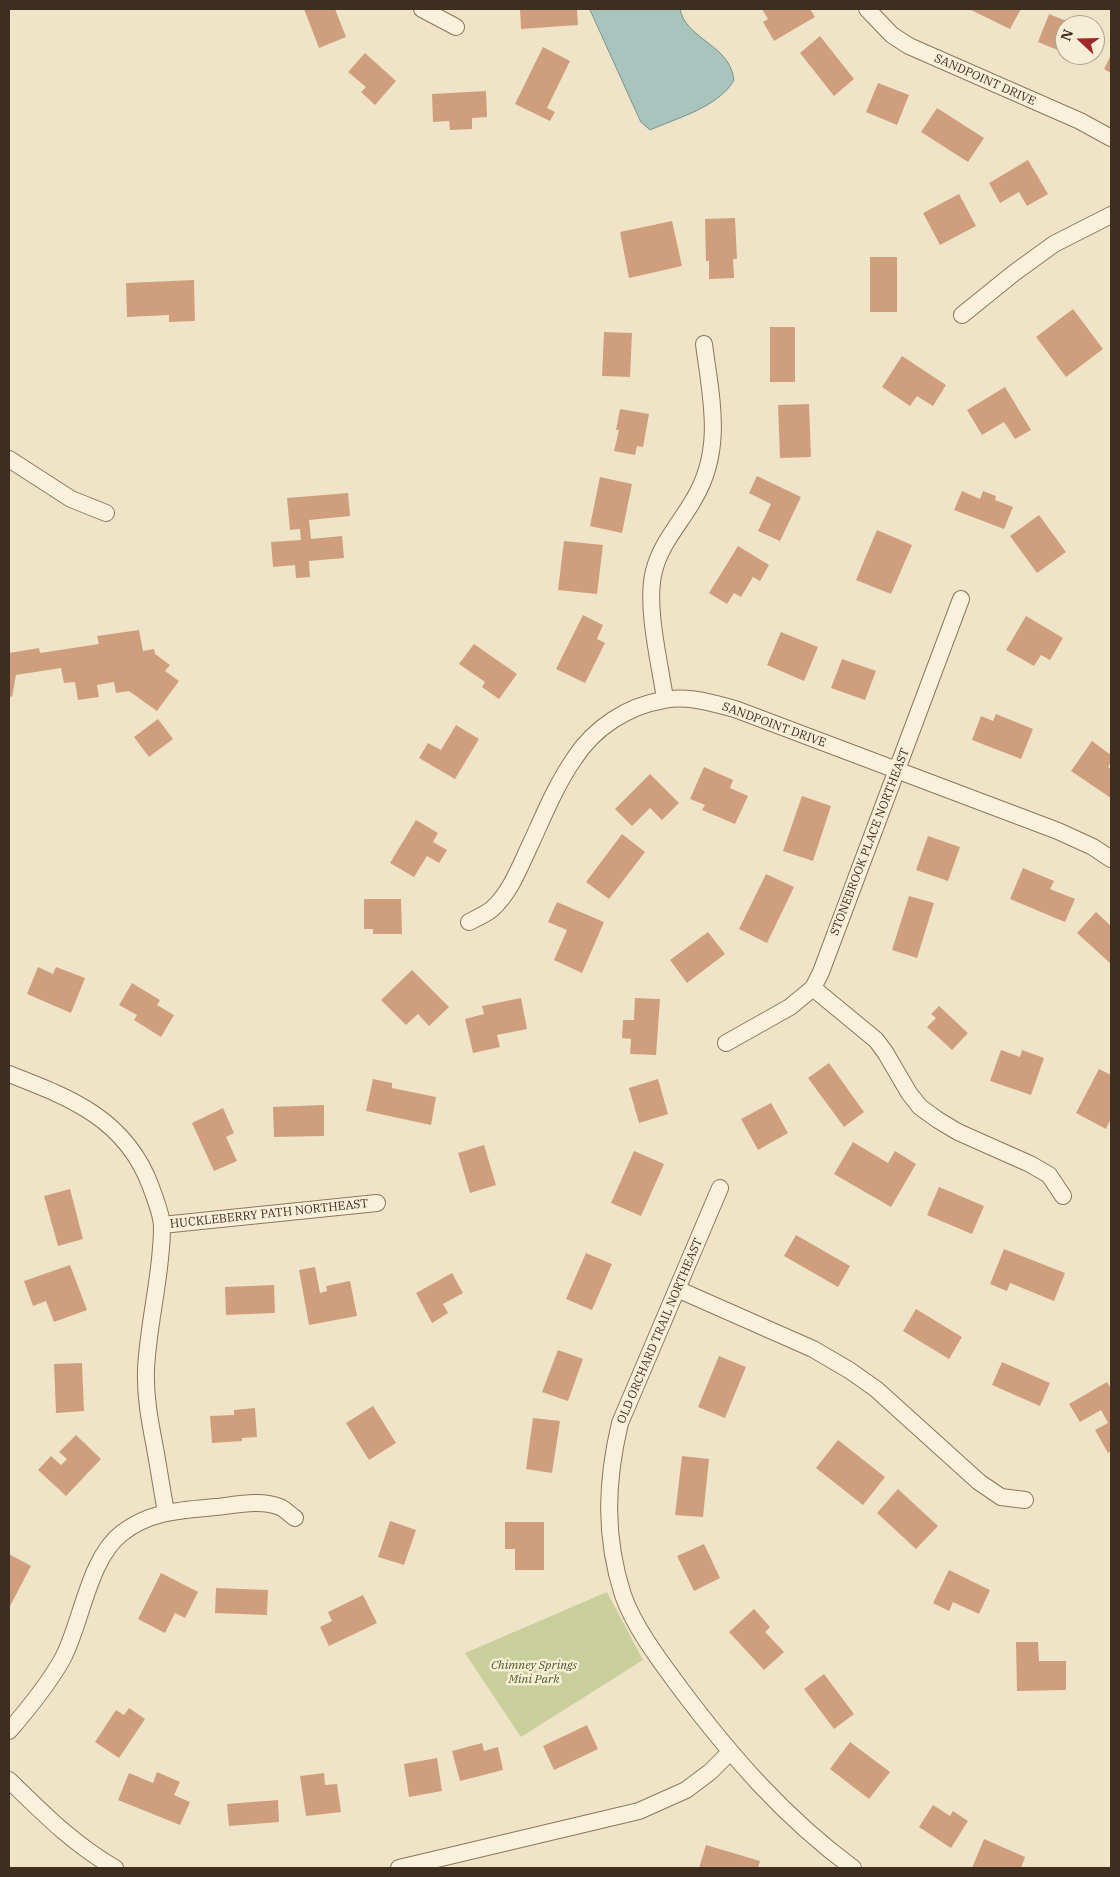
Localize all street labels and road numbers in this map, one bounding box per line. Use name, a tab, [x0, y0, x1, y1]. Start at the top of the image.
street label: SANDPOINT DRIVE	[932, 51, 1038, 109]
street label: SANDPOINT DRIVE	[720, 700, 828, 750]
street label: STONEBROOK PLACE NORTHEAST	[828, 746, 912, 938]
street label: HUCKLEBERRY PATH NORTHEAST	[169, 1196, 369, 1232]
street label: OLD ORCHARD TRAIL NORTHEAST	[614, 1236, 706, 1426]

